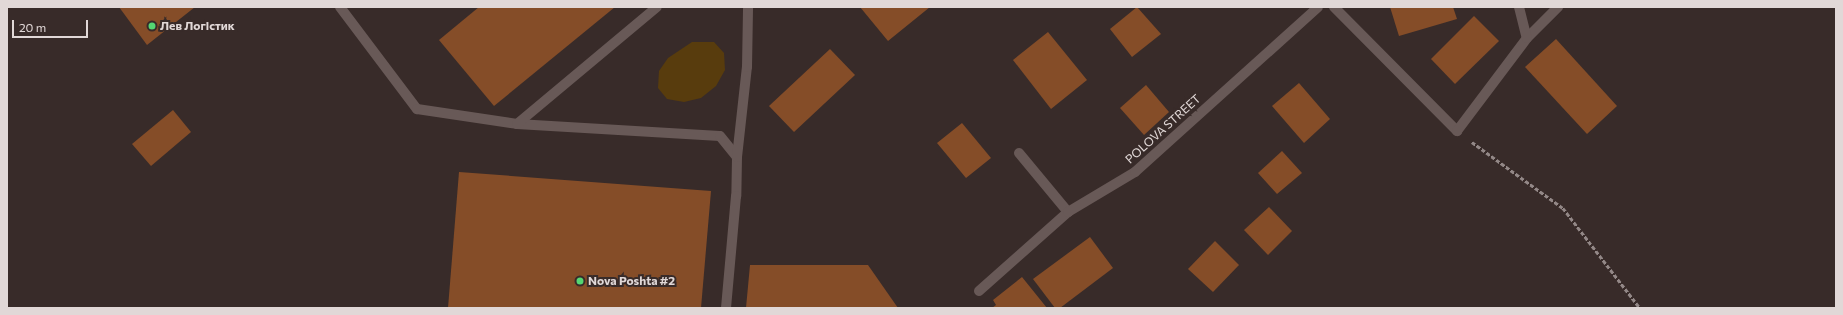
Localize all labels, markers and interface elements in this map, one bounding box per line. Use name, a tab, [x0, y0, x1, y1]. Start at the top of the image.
scale bar	[14, 12, 90, 38]
place label: Лев Логістик	[160, 19, 235, 33]
text: 20 m	[19, 20, 46, 34]
marker: Лев Логістик	[147, 21, 157, 31]
street label: POLOVA STREET	[1123, 92, 1203, 166]
place label: Nova Poshta #2	[588, 274, 675, 288]
marker: Nova Poshta #2	[575, 276, 585, 286]

